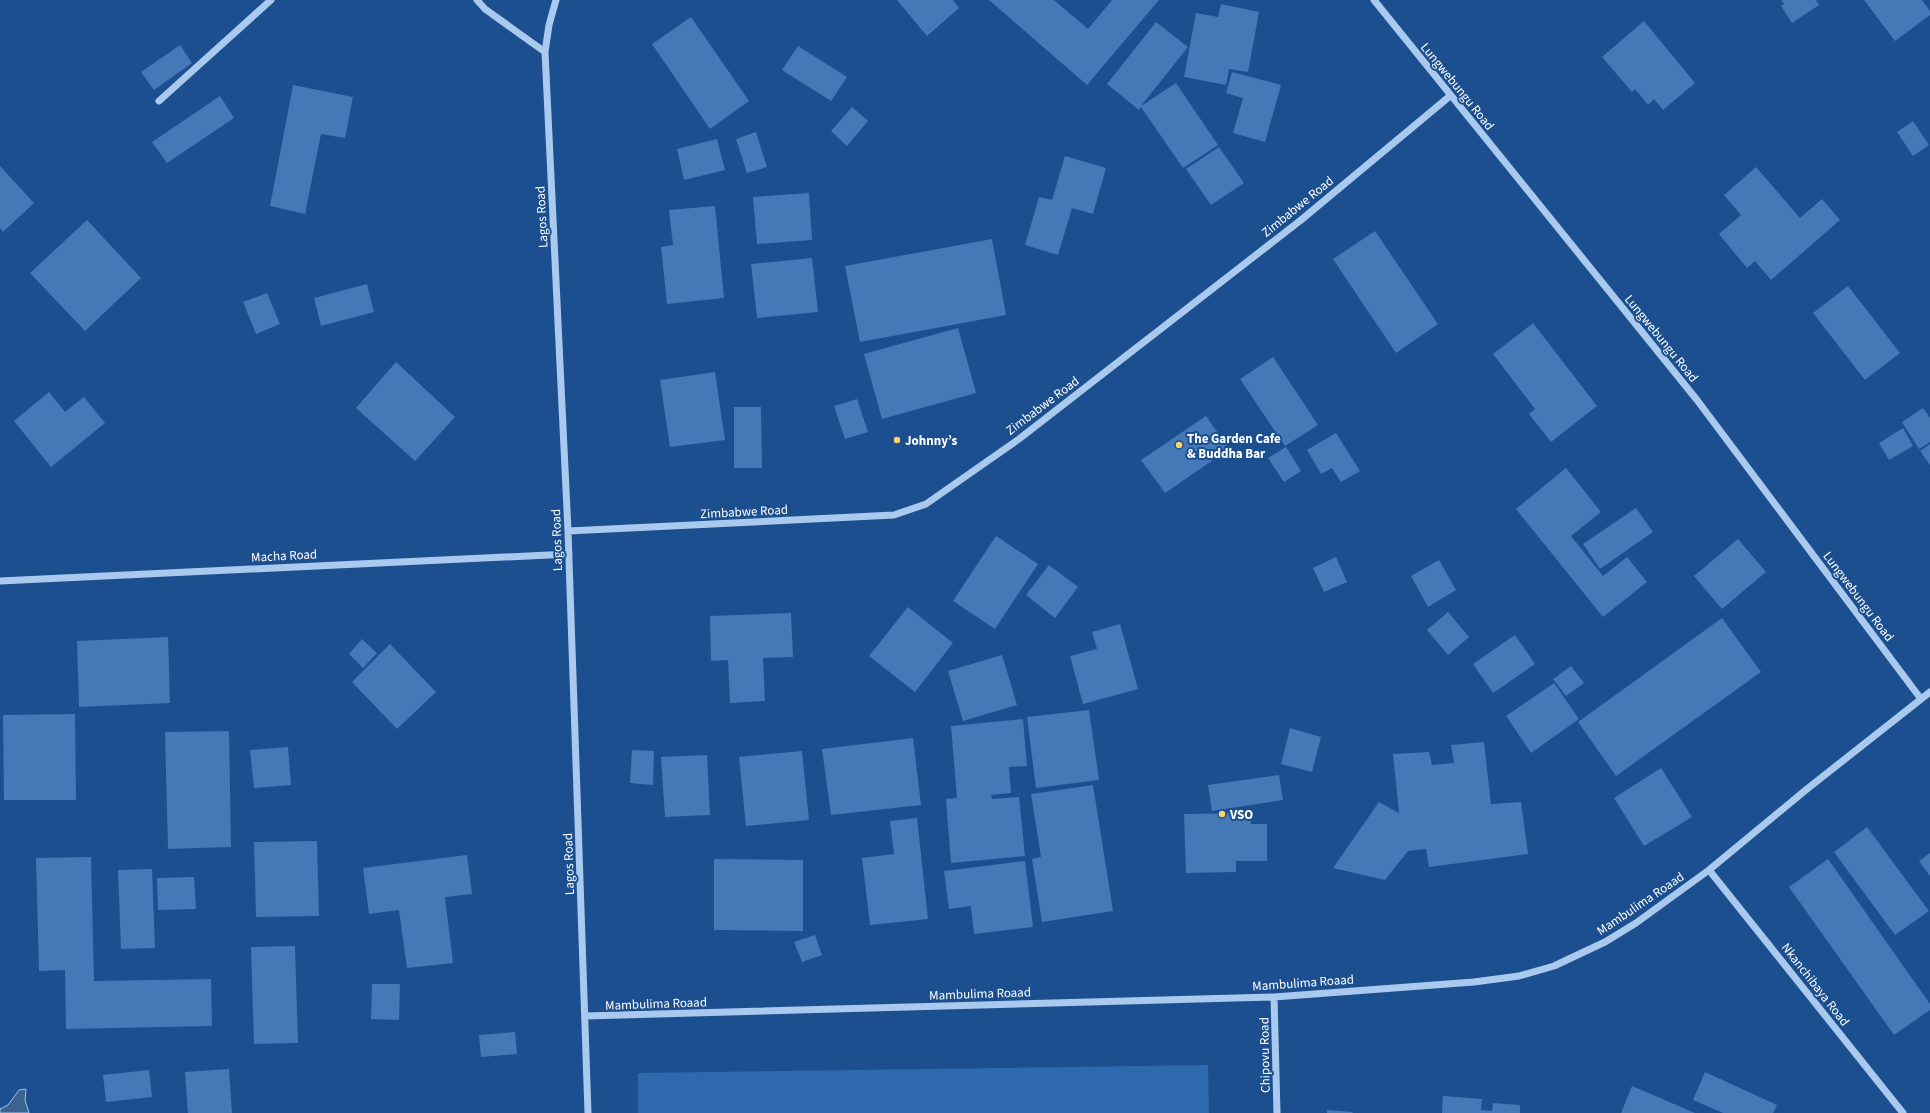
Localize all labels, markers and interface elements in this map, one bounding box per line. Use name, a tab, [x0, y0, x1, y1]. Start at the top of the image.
street label: Lungwebungu Road	[1416, 39, 1498, 134]
street label: Zimbabwe Road	[1258, 172, 1337, 241]
street label: Lagos Road	[531, 185, 553, 248]
street label: Lungwebungu Road	[1620, 291, 1702, 386]
street label: Zimbabwe Road	[1002, 372, 1083, 439]
place label: The Garden Cafe & Buddha Bar	[1187, 430, 1281, 463]
place label: Johnny’s	[905, 432, 957, 450]
marker: Johnny’s	[892, 435, 902, 445]
marker: The Garden Cafe & Buddha Bar	[1174, 440, 1184, 450]
street label: Zimbabwe Road	[700, 501, 788, 523]
street label: Lagos Road	[547, 509, 567, 571]
street label: Macha Road	[251, 545, 318, 567]
street label: Lungwebungu Road	[1818, 548, 1898, 645]
place label: VSO	[1229, 806, 1253, 824]
marker: VSO	[1217, 809, 1227, 819]
street label: Lagos Road	[559, 833, 579, 895]
street label: Mambulima Roaad	[1593, 868, 1688, 940]
street label: Nkanchibaya Road	[1777, 939, 1853, 1030]
street label: Mambulima Roaad	[1252, 970, 1355, 996]
street label: Mambulima Roaad	[929, 983, 1031, 1005]
street label: Mambulima Roaad	[605, 993, 707, 1015]
street label: Chipovu Road	[1255, 1017, 1275, 1093]

